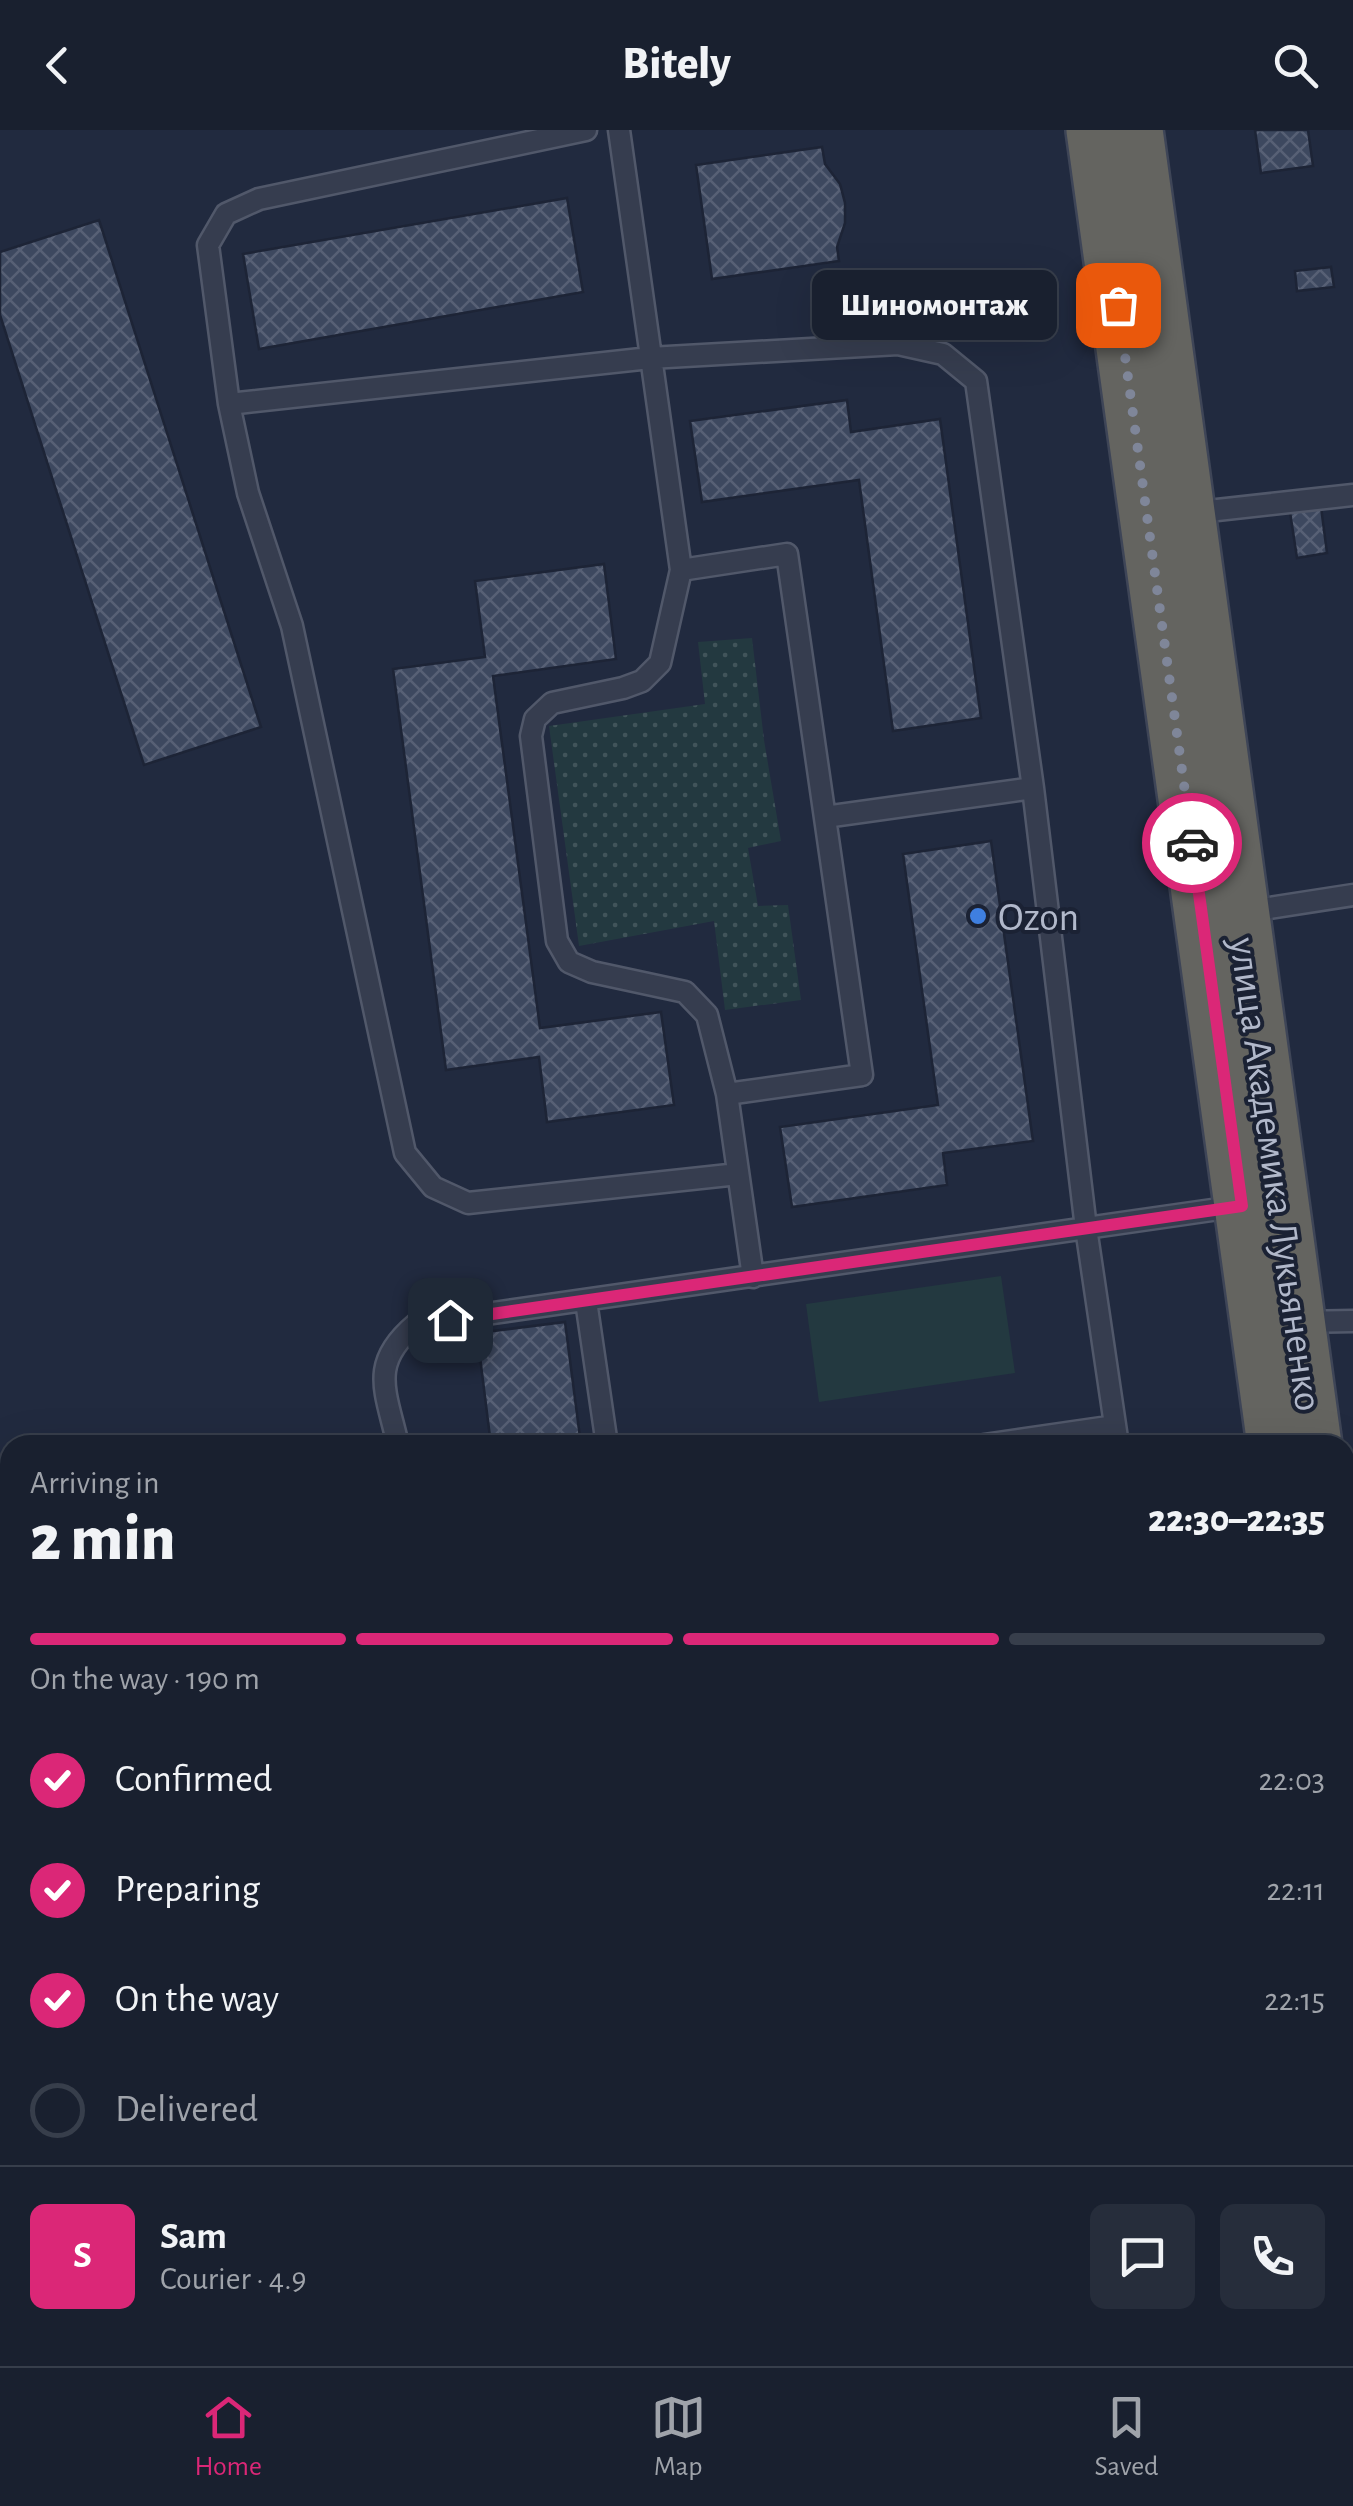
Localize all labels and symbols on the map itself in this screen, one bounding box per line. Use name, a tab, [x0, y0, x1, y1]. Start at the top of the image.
pin	[1076, 263, 1161, 348]
callout: Шиномонтаж	[813, 270, 1058, 340]
courier	[1142, 793, 1242, 893]
place label: Ozon	[998, 898, 1079, 938]
marker: Ozon	[967, 905, 989, 927]
street label: улица Академика Лукьяненко	[1222, 934, 1328, 1413]
pin	[408, 1278, 493, 1363]

